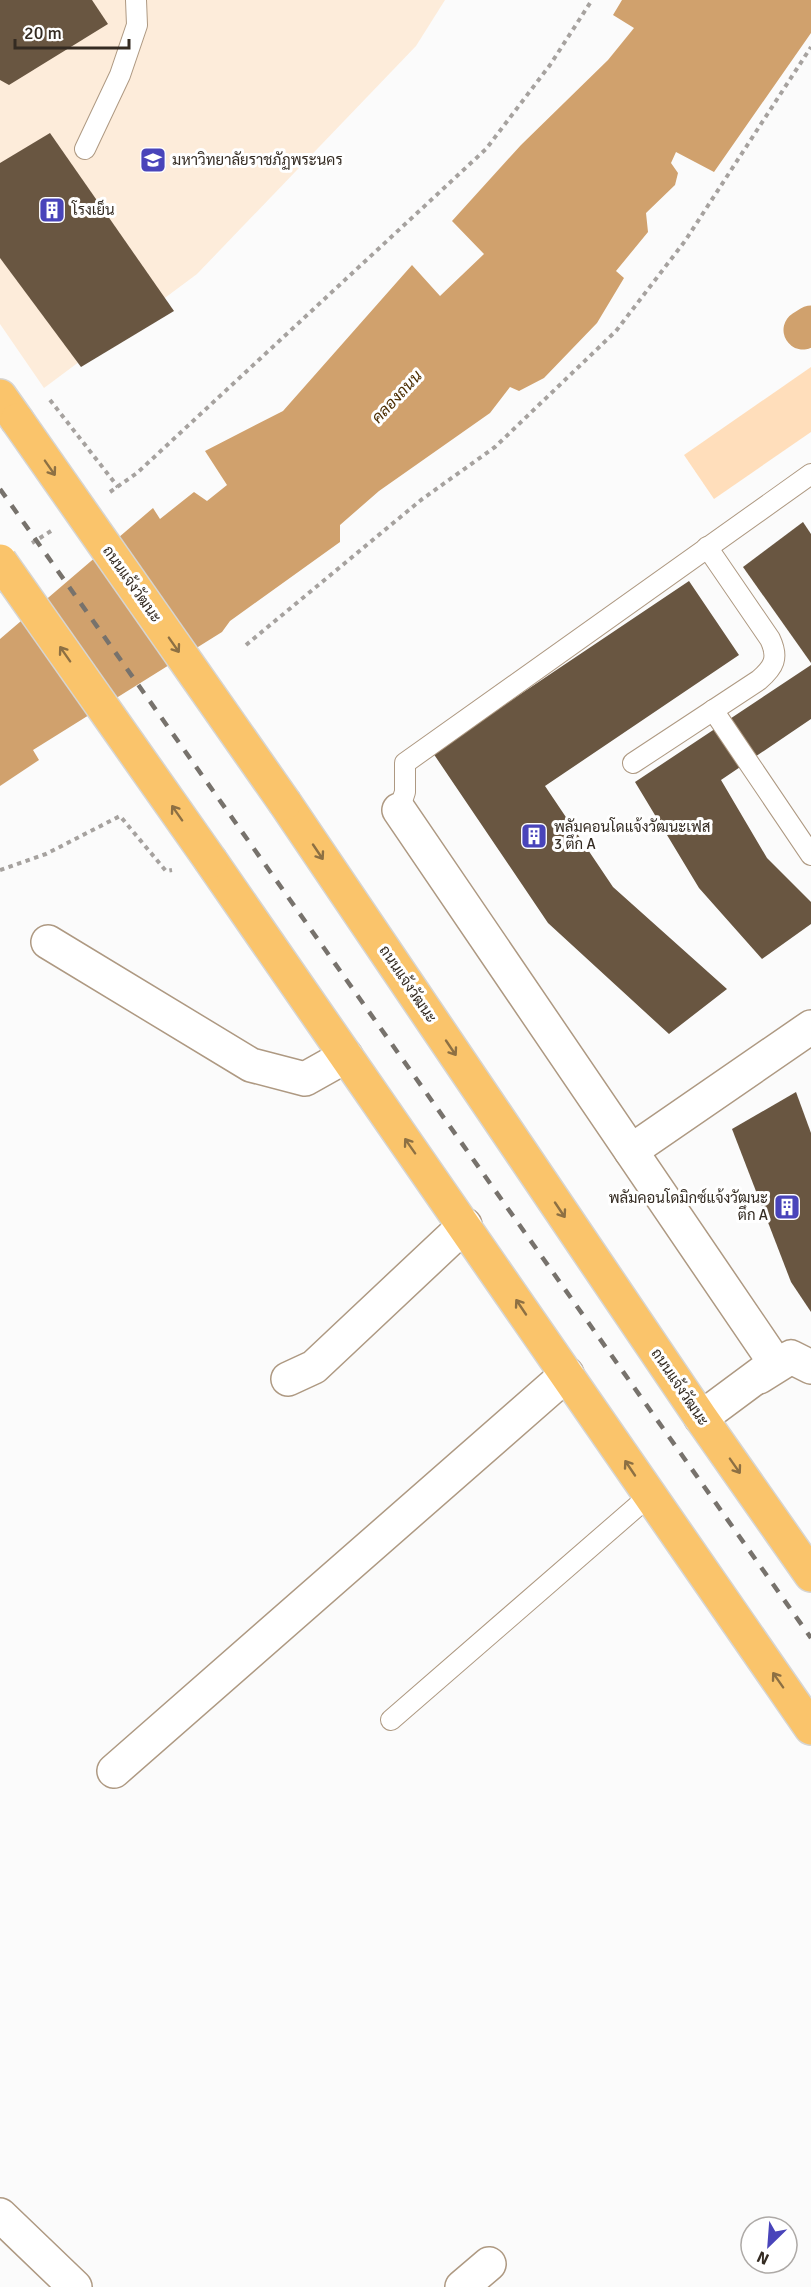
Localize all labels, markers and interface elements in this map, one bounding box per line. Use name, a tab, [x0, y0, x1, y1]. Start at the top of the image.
scale bar	[15, 12, 129, 50]
text: 20 m	[24, 22, 62, 44]
school or university icon: มหาวิทยาลัยราชภัฏพระนคร	[138, 145, 168, 175]
place label: มหาวิทยาลัยราชภัฏพระนคร	[172, 151, 343, 170]
building icon: โรงเย็น	[37, 195, 67, 225]
place label: โรงเย็น	[71, 199, 115, 219]
water label: คลองถนน	[367, 366, 427, 428]
one-way arrow	[44, 459, 56, 476]
street label: ถนนแจ้งวัฒนะ	[99, 542, 166, 626]
one-way arrow	[168, 636, 180, 652]
one-way arrow	[59, 646, 71, 662]
one-way arrow	[171, 806, 183, 822]
place label: พลัมคอนโดแจ้งวัฒนะเฟส 3 ตึก A	[554, 817, 710, 853]
building icon: พลัมคอนโดแจ้งวัฒนะเฟส 3 ตึก A	[519, 821, 549, 851]
one-way arrow	[312, 843, 324, 859]
street label: ถนนแจ้งวัฒนะ	[376, 941, 441, 1026]
one-way arrow	[445, 1039, 457, 1056]
one-way arrow	[404, 1139, 416, 1155]
place label: พลัมคอนโดมิกซ์แจ้งวัฒนะ ตึก A	[609, 1188, 768, 1224]
building icon: พลัมคอนโดมิกซ์แจ้งวัฒนะ ตึก A	[772, 1192, 802, 1222]
one-way arrow	[554, 1201, 566, 1217]
one-way arrow	[515, 1299, 527, 1315]
street label: ถนนแจ้งวัฒนะ	[648, 1344, 713, 1429]
one-way arrow	[729, 1458, 741, 1474]
one-way arrow	[624, 1460, 636, 1477]
one-way arrow	[772, 1672, 784, 1688]
north arrow	[739, 2215, 799, 2275]
text: N	[754, 2246, 772, 2269]

